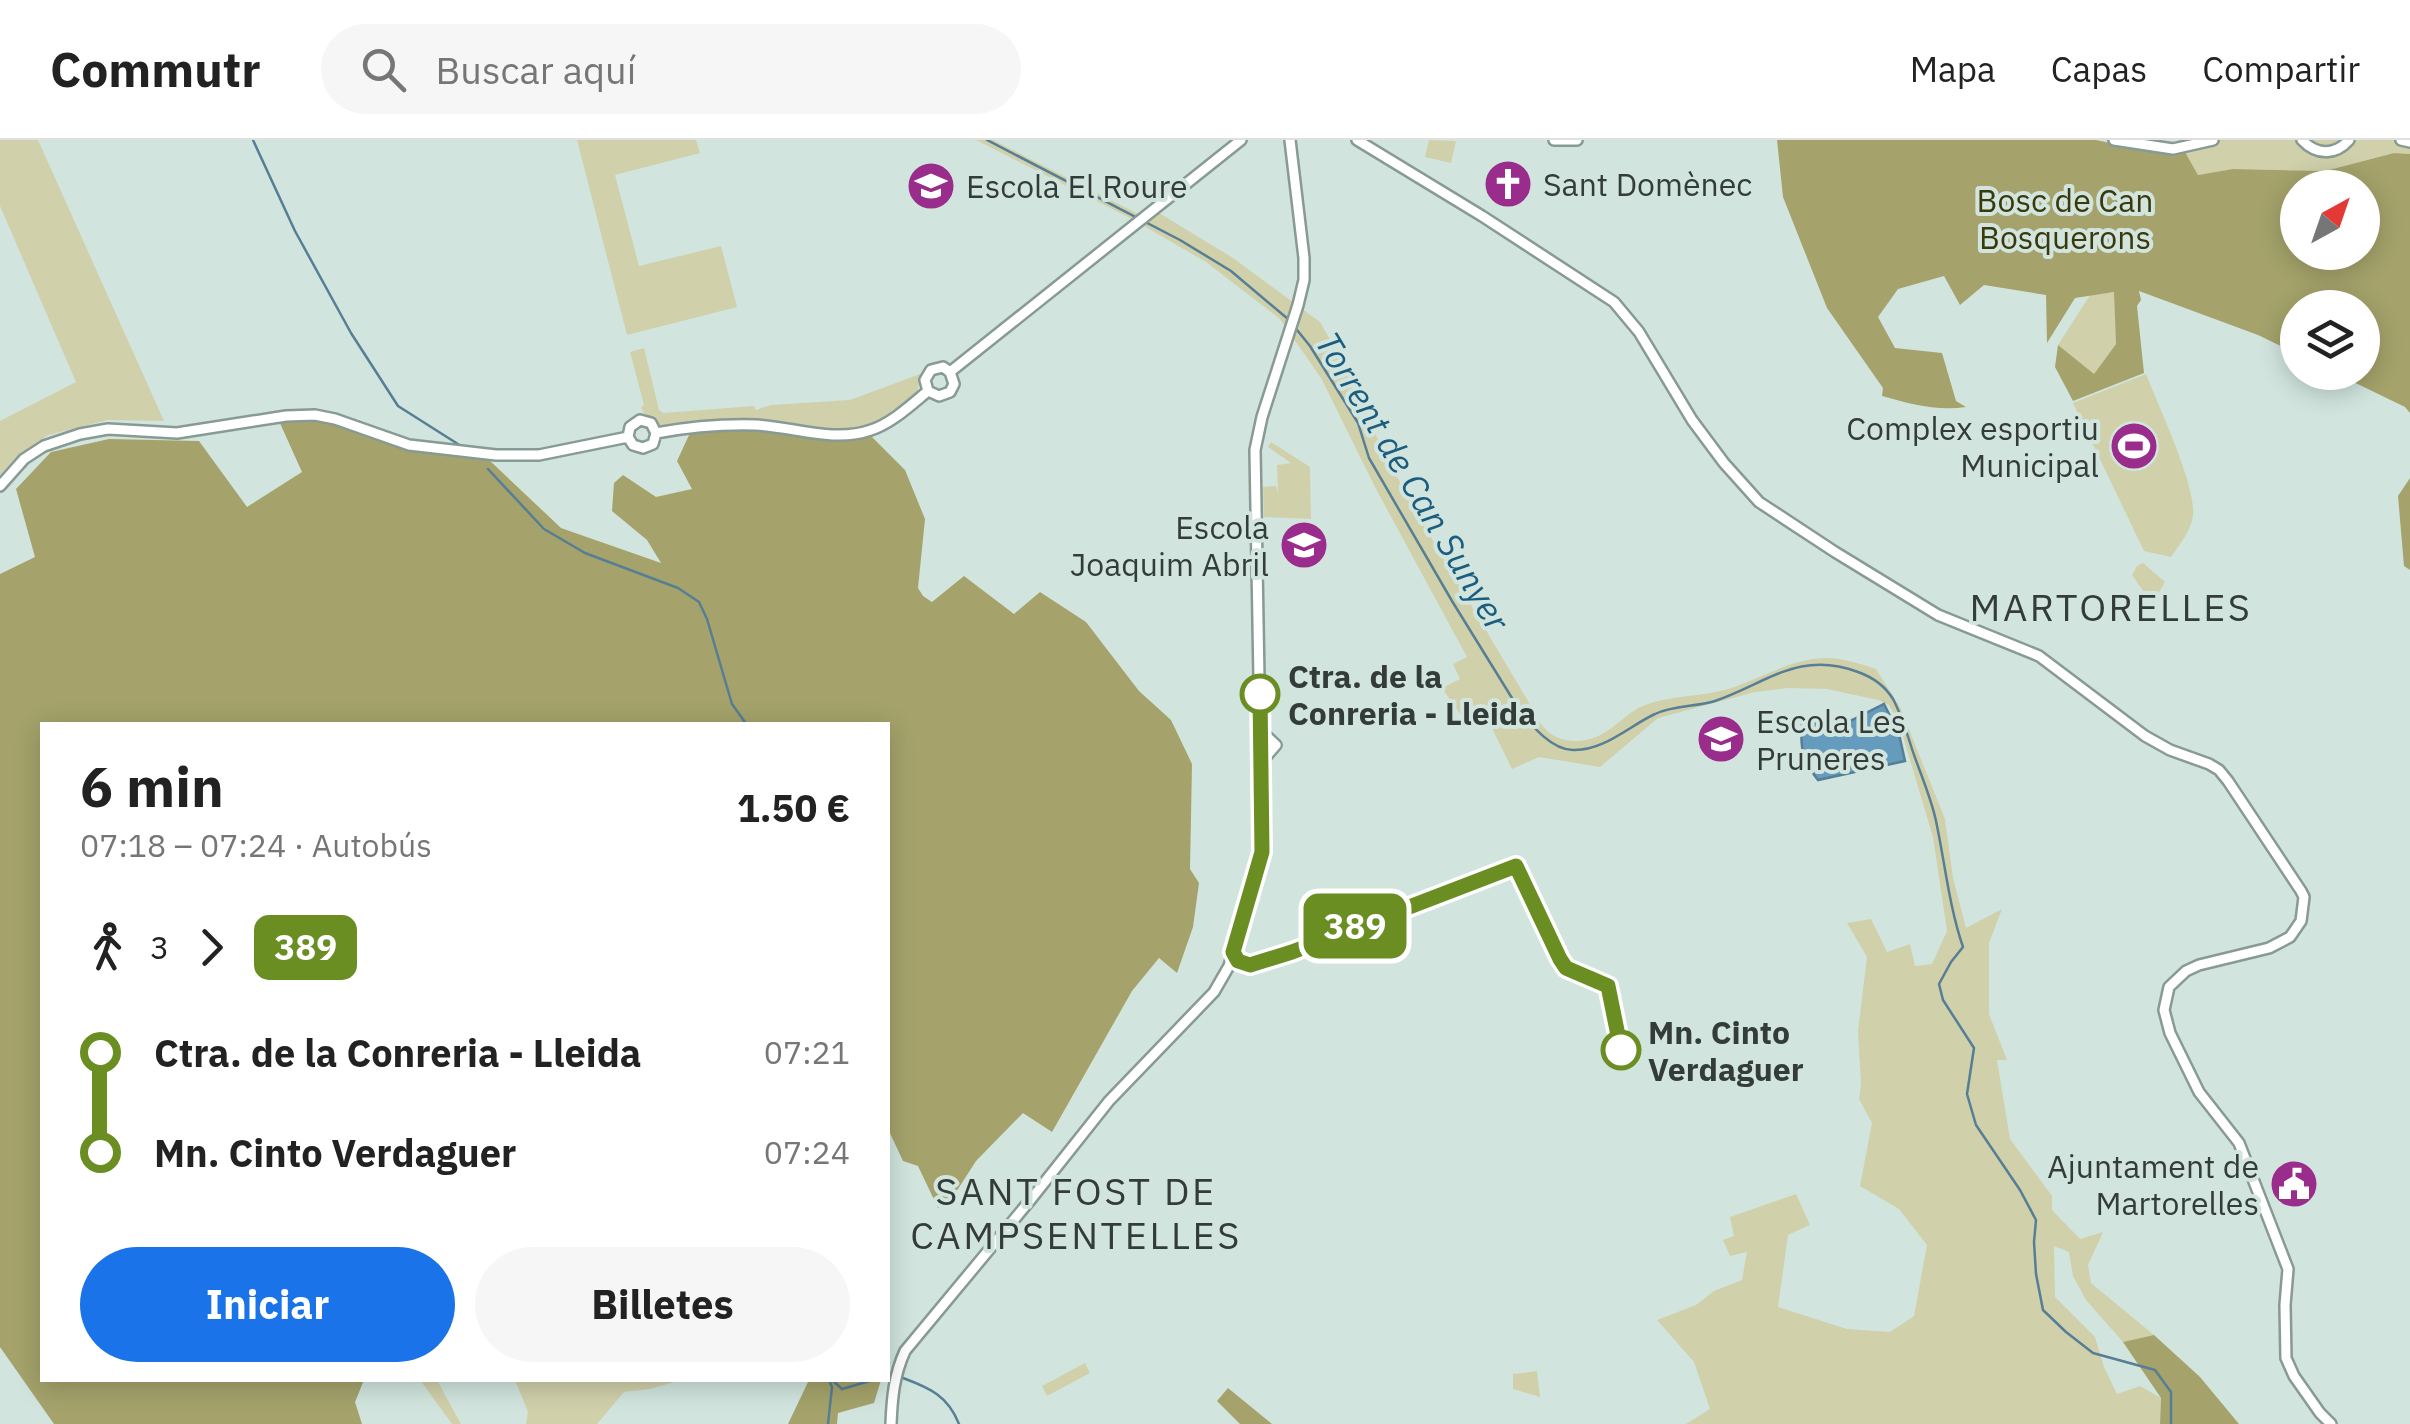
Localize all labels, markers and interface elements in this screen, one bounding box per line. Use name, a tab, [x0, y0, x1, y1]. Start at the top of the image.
search box	[321, 24, 1021, 114]
text: Commutr	[50, 38, 261, 100]
icon: search	[356, 42, 411, 97]
text: Buscar aquí	[436, 45, 636, 94]
text: Mapa	[1910, 46, 1996, 92]
text: Capas	[2051, 46, 2147, 92]
text: Compartir	[2202, 46, 2360, 92]
church icon: Sant Domènec	[1482, 158, 1534, 210]
school or university icon: Escola El Roure	[905, 160, 957, 212]
place label: Sant Domènec	[1543, 163, 1752, 205]
place label: Escola El Roure	[966, 165, 1188, 207]
north arrow	[2280, 170, 2380, 270]
map controls	[2280, 170, 2380, 390]
park label: Bosc de Can Bosquerons	[1977, 179, 2153, 258]
button: layers	[2280, 290, 2380, 390]
water label: Torrent de Can Sunyer	[1305, 323, 1521, 640]
place label: Complex esportiu Municipal	[1846, 407, 2099, 486]
sports icon: Complex esportiu Municipal	[2108, 420, 2160, 472]
place label: Escola Joaquim Abril	[1070, 506, 1269, 585]
school or university icon: Escola Joaquim Abril	[1278, 519, 1330, 571]
district label: MARTORELLES	[1970, 582, 2252, 631]
place label: Ctra. de la Conreria - Lleida	[1288, 655, 1536, 734]
marker: Ctra. de la Conreria - Lleida	[1241, 675, 1279, 713]
place label: Escola Les Pruneres	[1756, 700, 1906, 779]
school or university icon: Escola Les Pruneres	[1695, 713, 1747, 765]
text: 6 min	[80, 751, 224, 822]
text: 1.50 €	[737, 783, 850, 832]
text: 07:18 – 07:24 · Autobús	[80, 824, 432, 866]
line badge: 389	[1298, 894, 1412, 958]
text: 389	[1323, 903, 1387, 949]
icon: walk	[80, 920, 135, 975]
icon: forward	[184, 920, 239, 975]
text: 389	[274, 924, 337, 970]
text: 3	[150, 926, 169, 968]
place label: Mn. Cinto Verdaguer	[1648, 1011, 1804, 1090]
text: Ctra. de la Conreria - Lleida	[154, 1028, 641, 1077]
text: 07:21	[764, 1031, 850, 1073]
marker: Mn. Cinto Verdaguer	[1602, 1031, 1640, 1069]
text: Mn. Cinto Verdaguer	[154, 1128, 516, 1177]
text: 07:24	[764, 1131, 850, 1173]
place label: Ajuntament de Martorelles	[2047, 1145, 2259, 1224]
public building icon: Ajuntament de Martorelles	[2268, 1158, 2320, 1210]
district label: SANT FOST DE CAMPSENTELLES	[910, 1166, 1242, 1259]
button: Iniciar	[80, 1247, 455, 1362]
button: Billetes	[475, 1247, 850, 1362]

